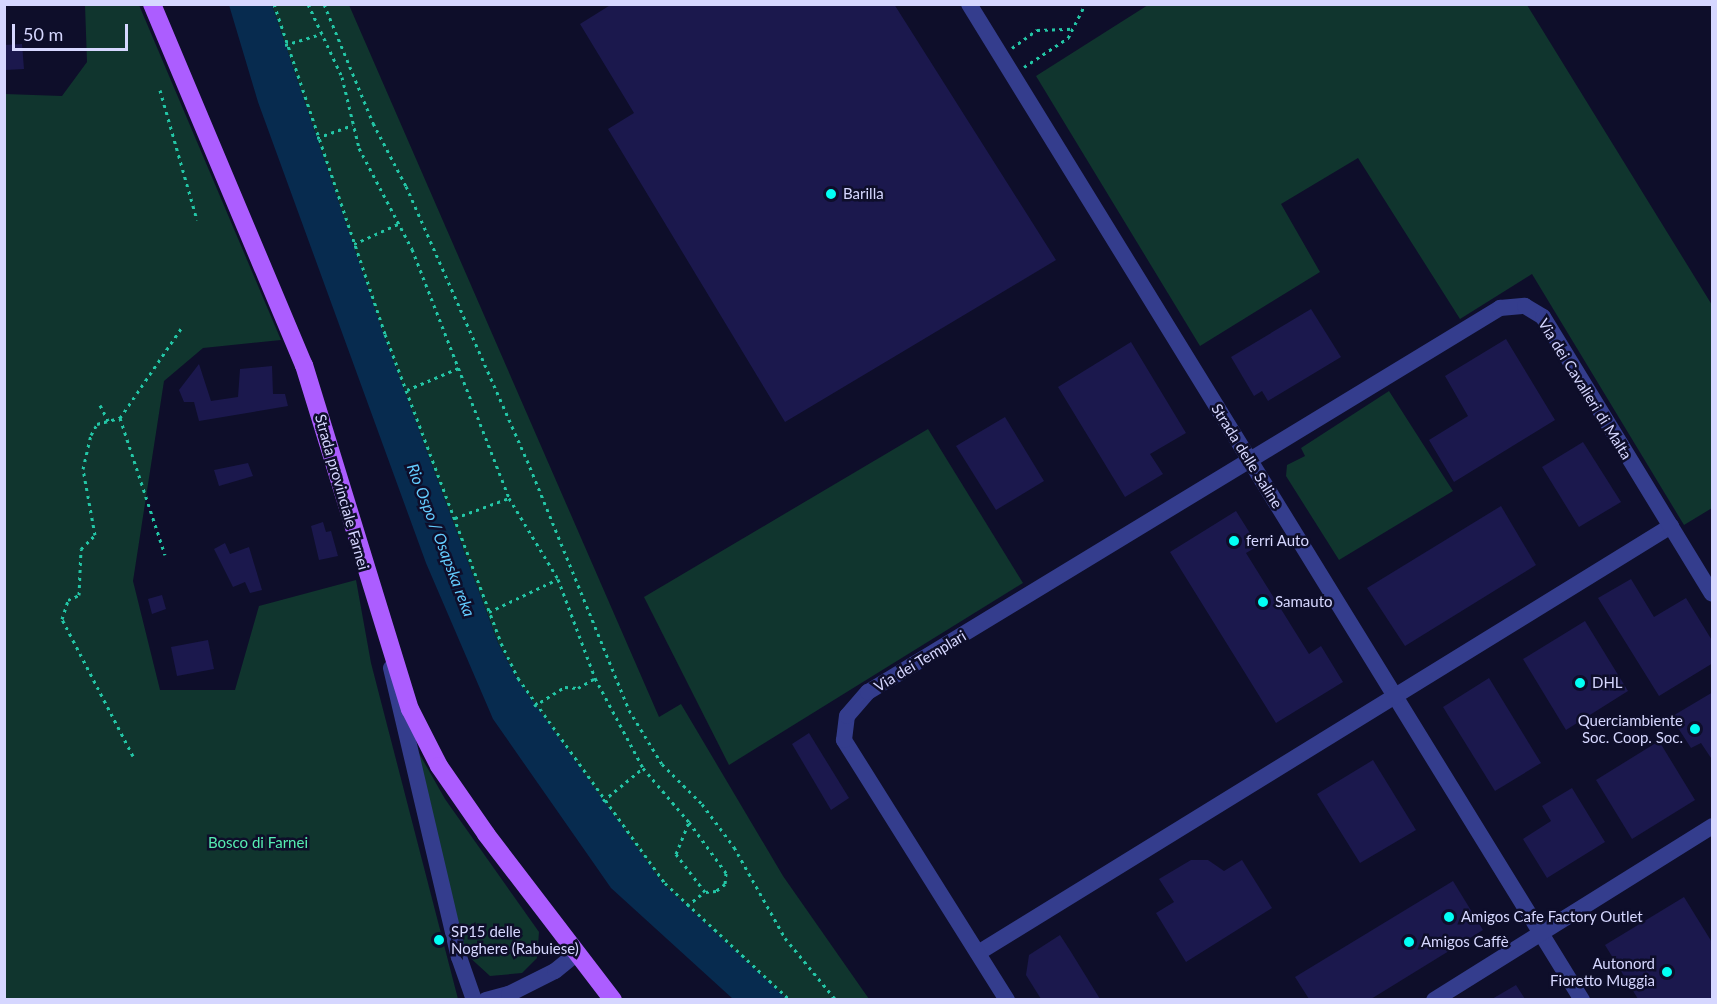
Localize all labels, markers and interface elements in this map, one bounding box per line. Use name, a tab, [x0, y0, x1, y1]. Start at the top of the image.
scale bar	[15, 12, 130, 50]
text: 50 m	[23, 23, 63, 45]
place label: Barilla	[843, 185, 884, 203]
marker: Barilla	[824, 187, 838, 201]
street label: Via dei Cavalieri di Malta	[1534, 315, 1636, 463]
street label: Strada delle Saline	[1208, 400, 1286, 512]
street label: Strada provinciale Farnei	[311, 412, 373, 572]
water label: Rio Ospo / Osapska reka	[403, 461, 479, 619]
place label: ferri Auto	[1246, 532, 1309, 550]
marker: ferri Auto	[1227, 534, 1241, 548]
place label: Samauto	[1275, 593, 1332, 611]
marker: Samauto	[1256, 595, 1270, 609]
street label: Via dei Templari	[871, 626, 969, 696]
place label: DHL	[1592, 674, 1623, 692]
marker: DHL	[1573, 676, 1587, 690]
place label: Querciambiente Soc. Coop. Soc.	[1578, 711, 1683, 746]
marker: Querciambiente Soc. Coop. Soc.	[1688, 722, 1702, 736]
park label: Bosco di Farnei	[208, 834, 308, 852]
place label: Amigos Cafe Factory Outlet	[1461, 908, 1643, 926]
marker: Amigos Cafe Factory Outlet	[1442, 910, 1456, 924]
place label: SP15 delle Noghere (Rabuiese)	[451, 922, 579, 957]
marker: SP15 delle Noghere (Rabuiese)	[432, 933, 446, 947]
place label: Amigos Caffè	[1421, 933, 1509, 951]
marker: Amigos Caffè	[1402, 935, 1416, 949]
place label: Autonord Fioretto Muggia	[1550, 954, 1655, 989]
marker: Autonord Fioretto Muggia	[1660, 965, 1674, 979]

